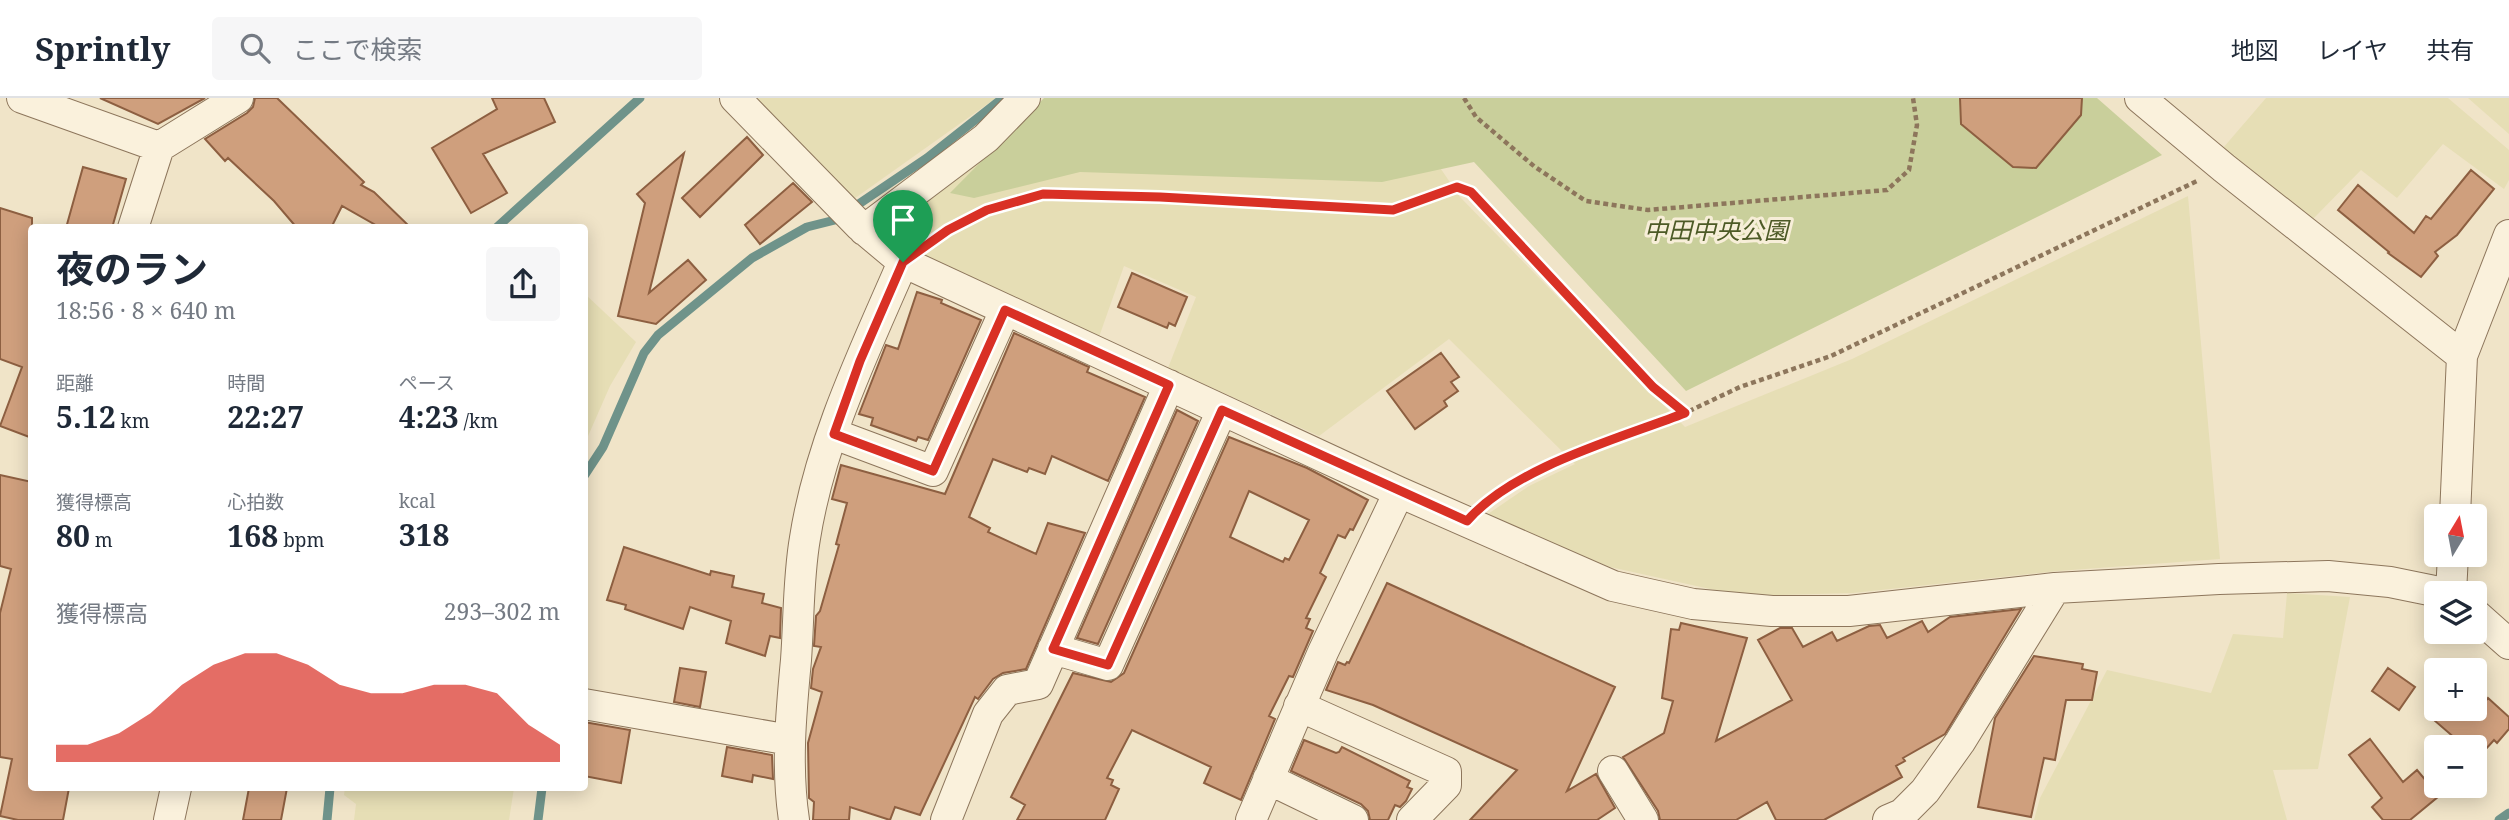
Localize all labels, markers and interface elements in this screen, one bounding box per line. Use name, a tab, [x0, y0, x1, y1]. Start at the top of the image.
search box	[212, 17, 702, 80]
text: Sprintly	[35, 26, 170, 71]
icon: search	[236, 29, 274, 67]
text: ここで検索	[292, 31, 422, 67]
text: 地図	[2231, 33, 2279, 66]
text: レイヤ	[2317, 33, 2388, 66]
text: 共有	[2426, 33, 2474, 66]
pin	[873, 190, 933, 262]
icon: arrive	[884, 201, 922, 239]
park label: 中田中央公園	[1644, 213, 1791, 246]
text: 夜のラン	[56, 242, 208, 294]
button: share	[486, 247, 560, 321]
text: 18:56 · 8 × 640 m	[56, 294, 236, 326]
text: 距離	[56, 370, 94, 396]
text: 時間	[227, 370, 265, 396]
text: ペース	[399, 370, 455, 396]
text: 5.12	[56, 396, 116, 437]
text: 22:27	[227, 396, 304, 437]
text: 4:23	[399, 396, 459, 437]
text: km	[116, 408, 150, 434]
text: /km	[459, 408, 498, 434]
text: kcal	[399, 488, 435, 514]
text: 獲得標高	[56, 489, 132, 515]
text: 心拍数	[227, 489, 284, 515]
north arrow	[2424, 504, 2487, 567]
map controls	[2424, 504, 2487, 798]
text: 318	[399, 514, 450, 555]
text: 80	[56, 515, 90, 556]
text: 168	[227, 515, 278, 556]
text: m	[90, 527, 113, 553]
text: bpm	[278, 527, 324, 553]
button: layers	[2424, 581, 2487, 644]
text: 293–302 m	[444, 595, 560, 627]
text: 獲得標高	[56, 597, 148, 629]
button: +	[2424, 658, 2487, 721]
button: −	[2424, 735, 2487, 798]

